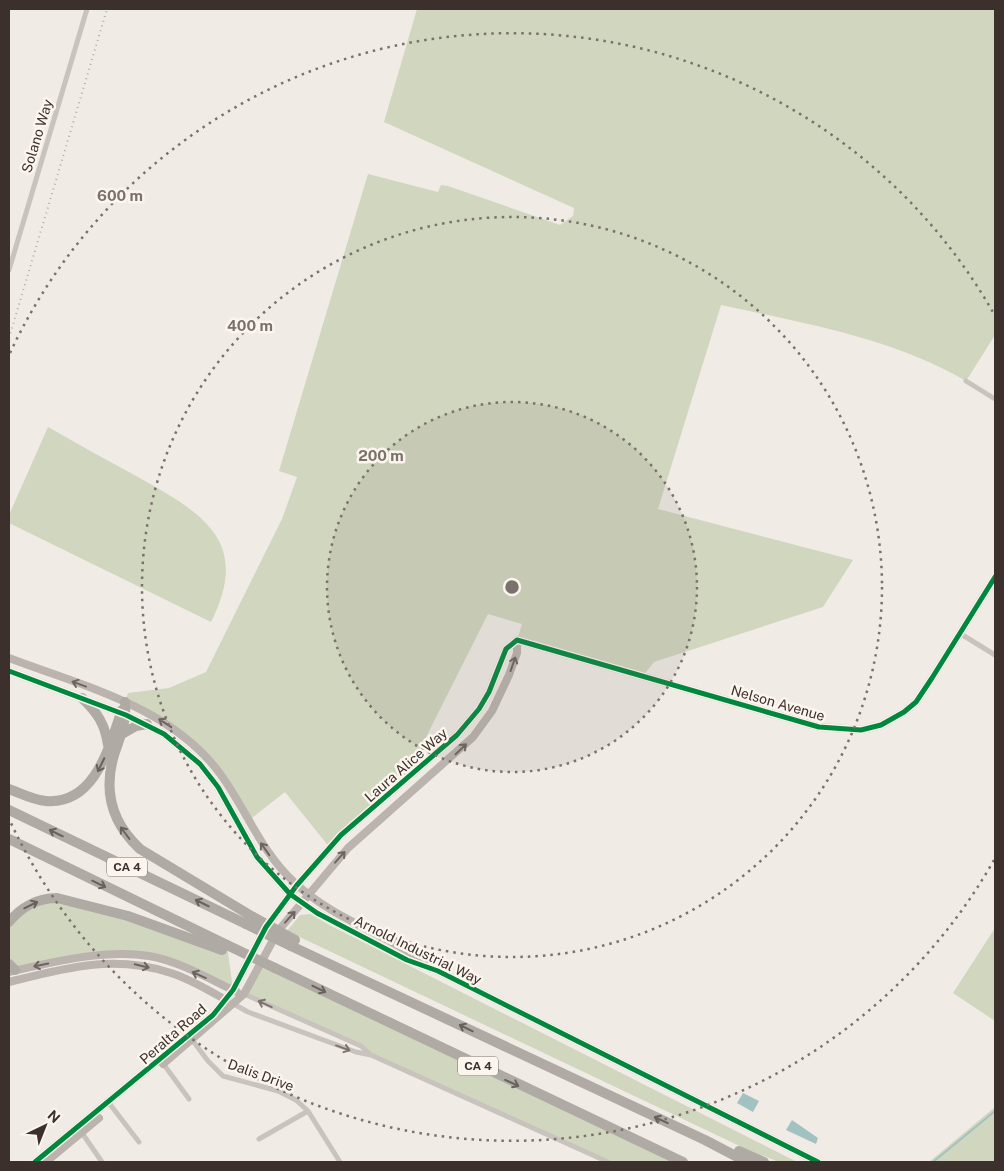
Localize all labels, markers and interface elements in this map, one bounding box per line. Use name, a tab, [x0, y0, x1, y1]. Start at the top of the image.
street label: Solano Way	[18, 97, 56, 175]
text: 600 m	[97, 187, 143, 204]
text: 400 m	[227, 317, 273, 334]
text: 200 m	[358, 447, 404, 464]
centre of rings	[503, 578, 521, 596]
one-way arrow	[509, 657, 518, 672]
one-way arrow	[72, 679, 87, 688]
street label: Nelson Avenue	[729, 682, 827, 724]
one-way arrow	[158, 718, 172, 729]
street label: Laura Alice Way	[362, 725, 451, 805]
one-way arrow	[455, 743, 467, 755]
one-way arrow	[95, 757, 105, 772]
one-way arrow	[120, 826, 130, 840]
one-way arrow	[49, 828, 64, 837]
one-way arrow	[260, 842, 270, 856]
one-way arrow	[334, 850, 346, 863]
road number: CA 4	[107, 858, 147, 876]
one-way arrow	[92, 879, 107, 889]
one-way arrow	[195, 898, 210, 907]
one-way arrow	[23, 899, 38, 909]
one-way arrow	[284, 910, 295, 923]
street label: Arnold Industrial Way	[352, 912, 485, 988]
one-way arrow	[33, 961, 49, 970]
one-way arrow	[134, 962, 150, 971]
one-way arrow	[192, 969, 207, 979]
one-way arrow	[311, 985, 326, 994]
one-way arrow	[258, 999, 273, 1008]
street label: Peralta Road	[136, 1001, 210, 1067]
one-way arrow	[459, 1023, 474, 1032]
one-way arrow	[336, 1044, 351, 1053]
street label: Dalis Drive	[226, 1056, 296, 1094]
road number: CA 4	[458, 1056, 498, 1076]
one-way arrow	[505, 1078, 520, 1088]
north arrow	[20, 1101, 70, 1151]
text: N	[44, 1107, 63, 1126]
one-way arrow	[654, 1114, 669, 1124]

